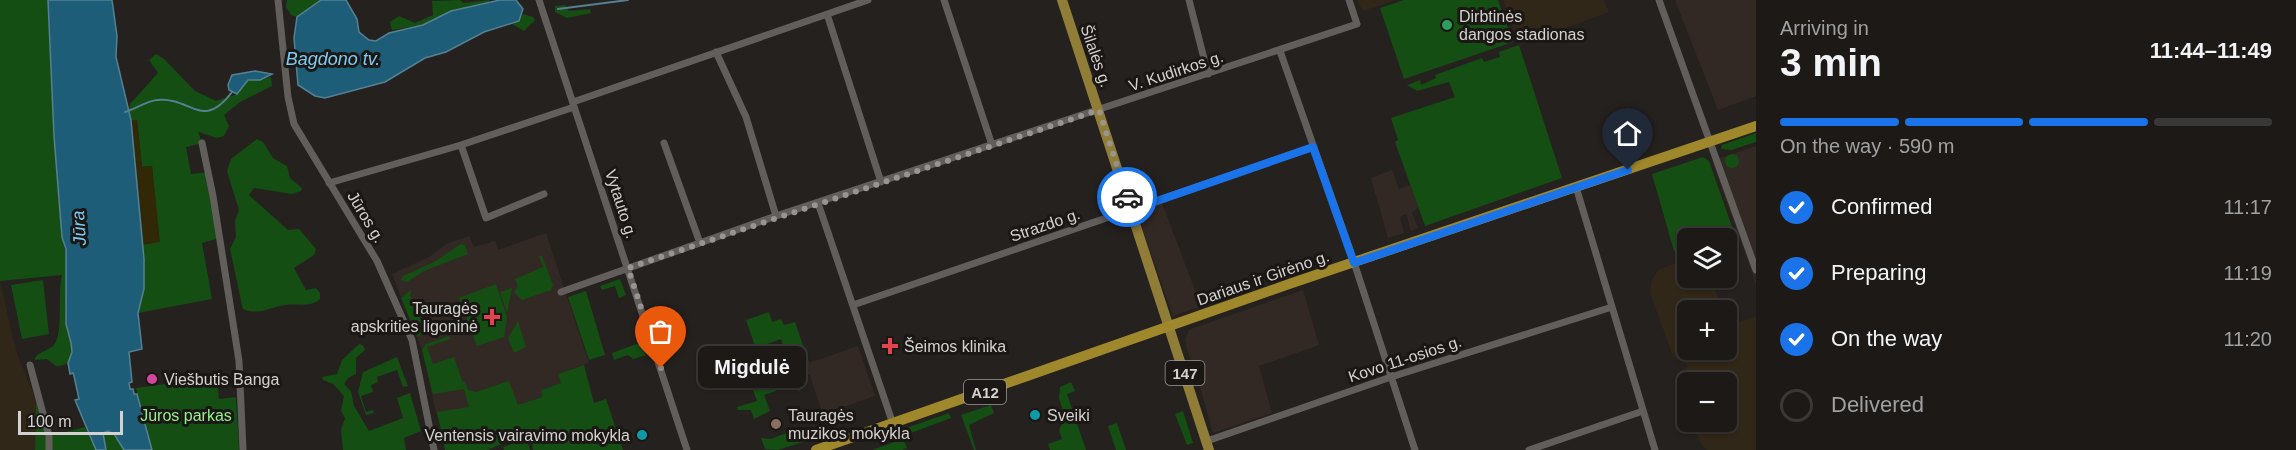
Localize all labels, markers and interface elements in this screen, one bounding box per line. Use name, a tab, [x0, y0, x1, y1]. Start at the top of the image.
place label: Dirbtinės dangos stadionas	[1459, 8, 1584, 43]
text: Arriving in	[1780, 17, 1869, 39]
marker: Dirbtinės dangos stadionas	[1440, 18, 1454, 32]
street label: Šilalės g.	[1077, 22, 1116, 89]
text: 11:44–11:49	[2150, 38, 2272, 63]
text: 3 min	[1780, 41, 1882, 84]
street label: V. Kudirkos g.	[1127, 48, 1225, 94]
water label: Bagdono tv.	[286, 49, 380, 69]
pin	[1602, 108, 1653, 170]
icon: home	[1611, 117, 1644, 150]
text: On the way · 590 m	[1780, 135, 1955, 157]
street label: Vytauto g.	[602, 167, 640, 241]
courier	[1097, 167, 1157, 227]
icon: car	[1111, 181, 1144, 214]
street label: Jūros g.	[344, 188, 388, 246]
icon: check	[1780, 191, 1813, 224]
text: Confirmed	[1831, 194, 1932, 219]
text: 11:17	[2223, 196, 2272, 218]
street label: Strazdo g.	[1008, 205, 1082, 245]
water label: Jūra	[68, 210, 90, 247]
map controls	[1677, 228, 1737, 432]
button: layers	[1677, 228, 1737, 288]
street label: Dariaus ir Girėno g.	[1195, 247, 1331, 309]
icon: check	[1780, 257, 1813, 290]
text: Preparing	[1831, 260, 1926, 285]
text: 11:19	[2223, 262, 2272, 284]
place label: Tauragės apskrities ligoninė	[351, 300, 478, 335]
button: +	[1677, 300, 1737, 360]
pin	[635, 306, 686, 368]
marker: Tauragės apskrities ligoninė	[483, 308, 501, 326]
icon: bag	[644, 315, 677, 348]
icon: check	[1780, 323, 1813, 356]
text: On the way	[1831, 326, 1942, 351]
text: 11:20	[2223, 328, 2272, 350]
street label: Kovo 11-osios g.	[1346, 333, 1464, 385]
marker: Šeimos klinika	[881, 337, 899, 355]
place label: Šeimos klinika	[904, 337, 1006, 355]
callout: Migdulė	[697, 347, 805, 389]
text: Migdulė	[714, 356, 790, 378]
road number: 147	[1166, 361, 1204, 385]
place label: Viešbutis Banga	[164, 371, 279, 388]
marker: Viešbutis Banga	[145, 372, 159, 386]
button: −	[1677, 372, 1737, 432]
road number: A12	[964, 380, 1006, 404]
text: Delivered	[1831, 392, 1924, 417]
park label: Jūros parkas	[140, 407, 232, 424]
place label: Tauragės muzikos mokykla	[788, 407, 910, 442]
place label: Sveiki	[1047, 407, 1090, 424]
scale bar	[18, 408, 123, 436]
marker: Sveiki	[1028, 408, 1042, 422]
text: 100 m	[27, 413, 71, 430]
marker: Tauragės muzikos mokykla	[769, 417, 783, 431]
place label: Ventensis vairavimo mokykla	[425, 427, 630, 444]
marker: Ventensis vairavimo mokykla	[635, 428, 649, 442]

